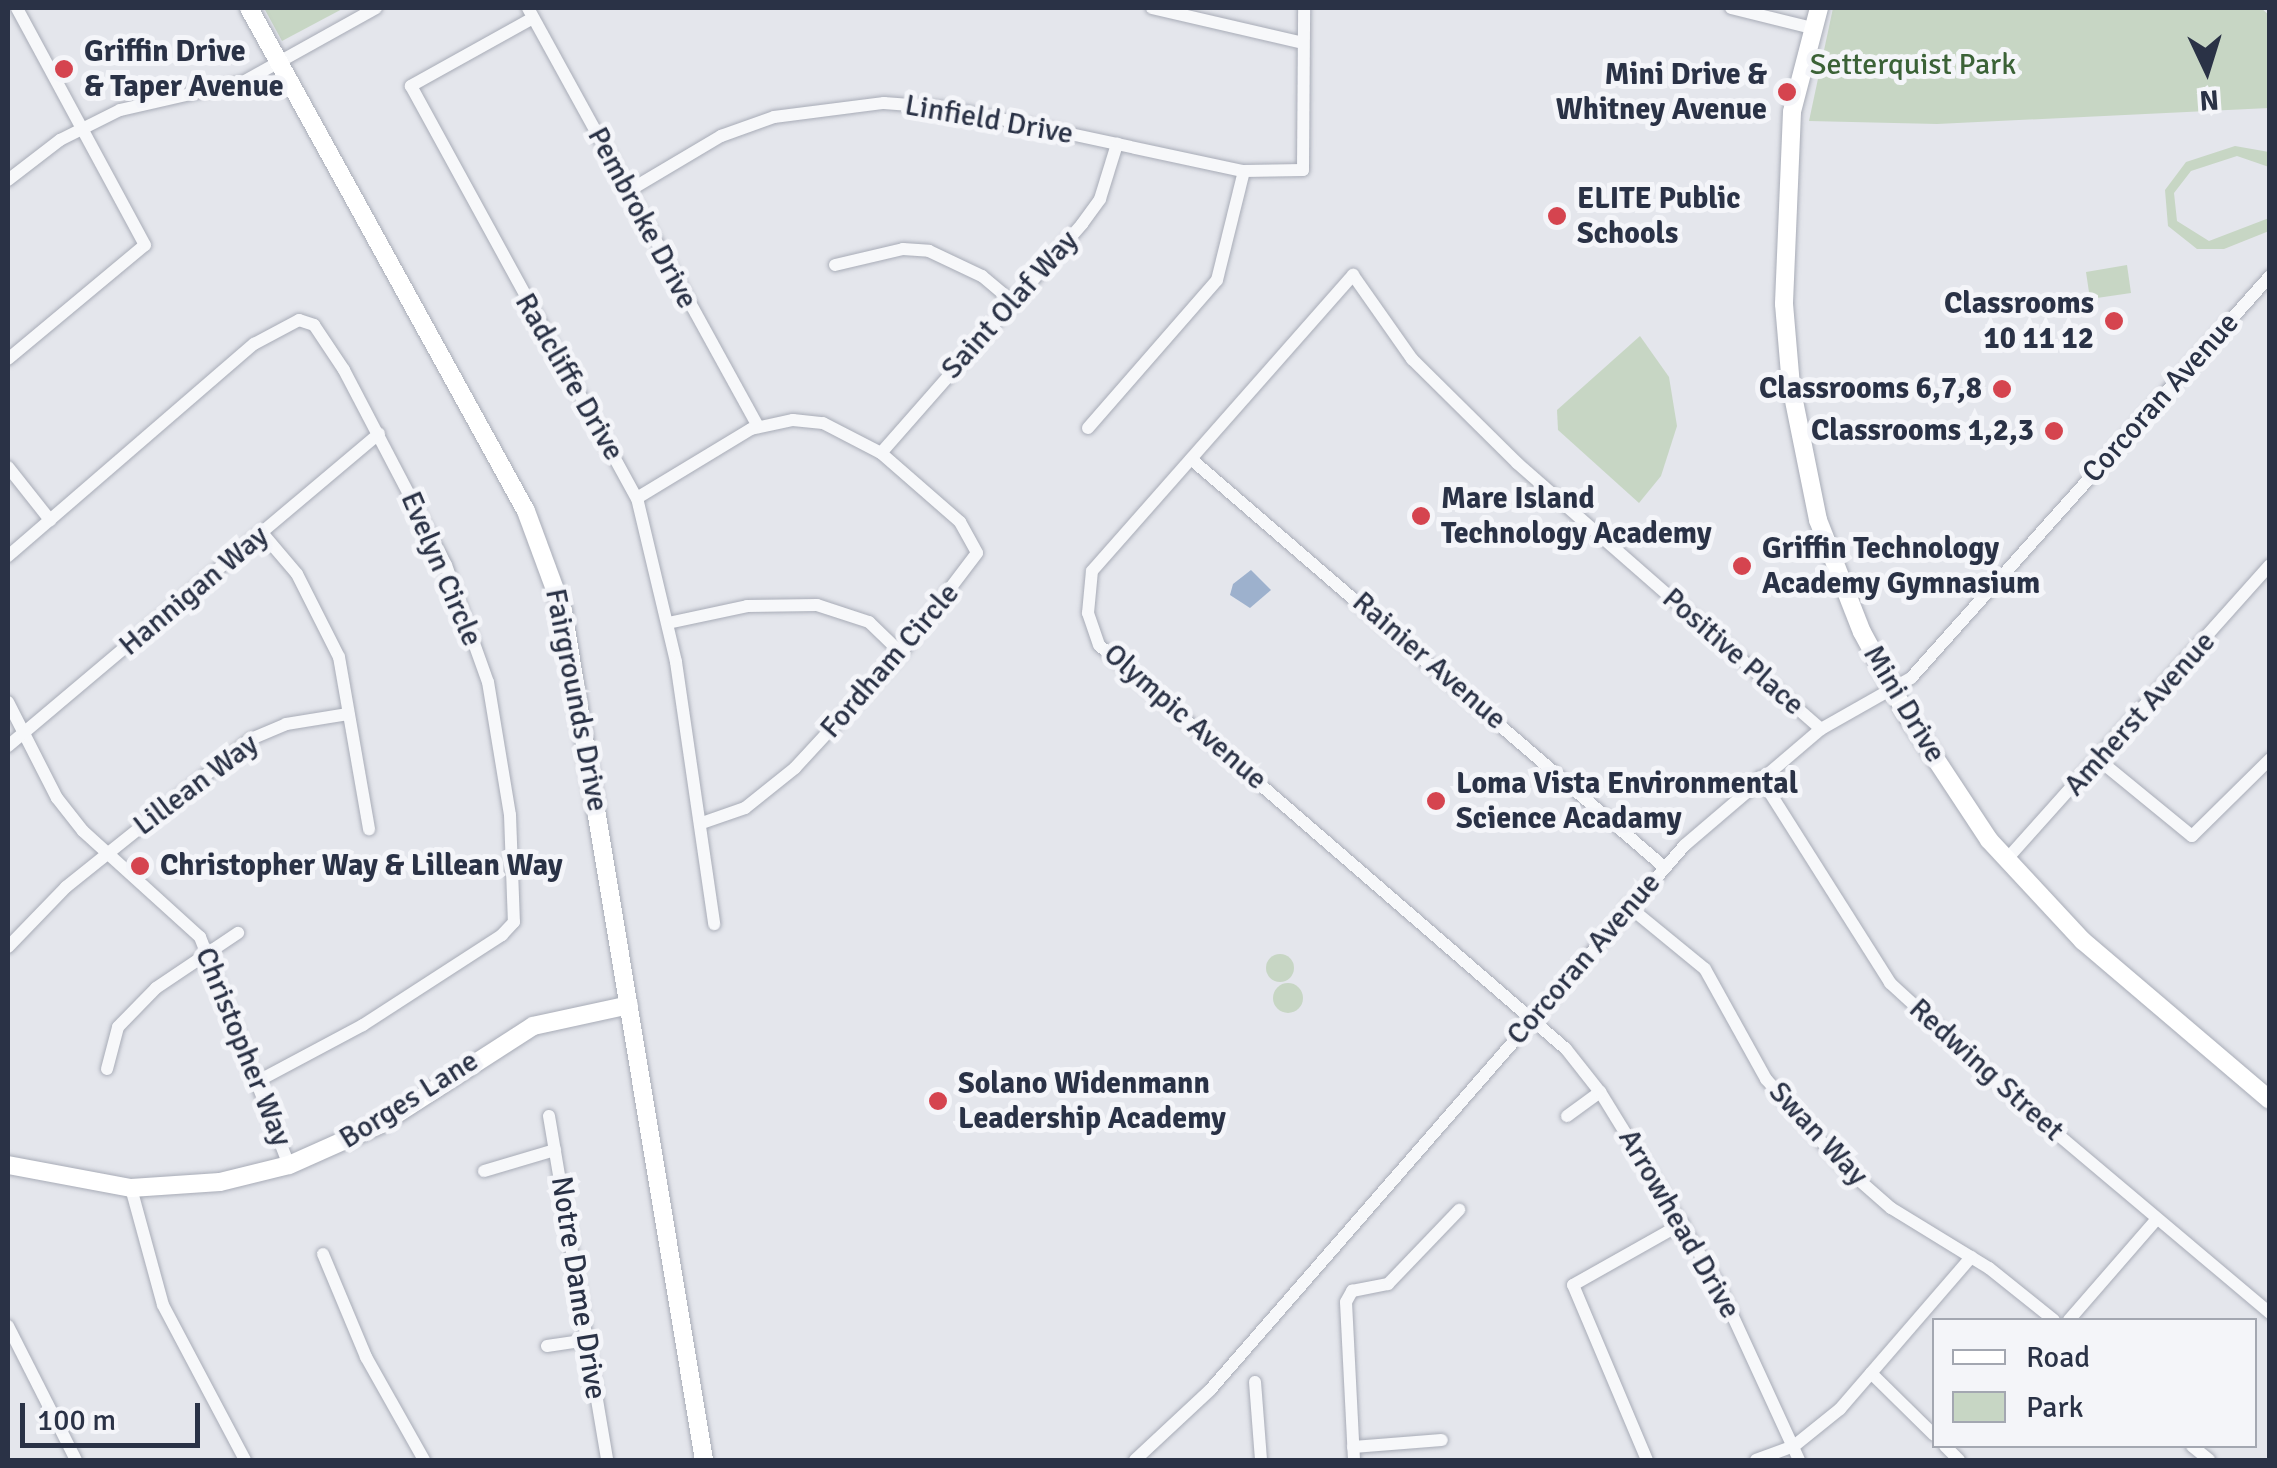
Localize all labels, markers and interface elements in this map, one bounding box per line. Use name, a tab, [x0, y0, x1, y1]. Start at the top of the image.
north arrow	[2157, 20, 2257, 120]
place label: Griffin Drive & Taper Avenue	[84, 34, 284, 104]
park label: Setterquist Park	[1810, 47, 2016, 83]
place label: Mini Drive & Whitney Avenue	[1556, 57, 1767, 128]
marker: Griffin Drive & Taper Avenue	[53, 58, 75, 80]
marker: Mini Drive & Whitney Avenue	[1776, 81, 1798, 103]
text: N	[2198, 82, 2220, 118]
street label: Linfield Drive	[902, 87, 1076, 153]
street label: Pembroke Drive	[579, 121, 705, 315]
place label: ELITE Public Schools	[1577, 181, 1740, 252]
marker: ELITE Public Schools	[1546, 205, 1568, 227]
street label: Saint Olaf Way	[934, 223, 1086, 387]
place label: Classrooms 10 11 12	[1944, 286, 2094, 356]
street label: Radcliffe Drive	[507, 287, 631, 467]
street label: Corcoran Avenue	[2075, 306, 2247, 490]
marker: Classrooms 10 11 12	[2103, 310, 2125, 332]
place label: Classrooms 6,7,8	[1759, 371, 1982, 407]
marker: Classrooms 6,7,8	[1991, 378, 2013, 400]
place label: Classrooms 1,2,3	[1811, 413, 2034, 449]
marker: Classrooms 1,2,3	[2043, 420, 2065, 442]
place label: Mare Island Technology Academy	[1441, 481, 1712, 552]
street label: Evelyn Circle	[392, 486, 490, 652]
marker: Mare Island Technology Academy	[1410, 505, 1432, 527]
street label: Hannigan Way	[112, 518, 276, 664]
place label: Griffin Technology Academy Gymnasium	[1762, 531, 2040, 602]
marker: Griffin Technology Academy Gymnasium	[1731, 555, 1753, 577]
street label: Fordham Circle	[813, 576, 967, 746]
street label: Positive Place	[1655, 581, 1811, 723]
street label: Rainier Avenue	[1345, 584, 1513, 738]
street label: Fairgrounds Drive	[537, 586, 615, 814]
street label: Amherst Avenue	[2057, 624, 2223, 804]
street label: Olympic Avenue	[1096, 636, 1274, 798]
street label: Mini Drive	[1855, 639, 1953, 769]
street label: Lillean Way	[127, 726, 265, 844]
place label: Loma Vista Environmental Science Acadamy	[1456, 766, 1798, 836]
marker: Loma Vista Environmental Science Acadamy	[1425, 790, 1447, 812]
place label: Christopher Way & Lillean Way	[160, 848, 563, 884]
marker: Christopher Way & Lillean Way	[129, 855, 151, 877]
street label: Corcoran Avenue	[1499, 866, 1669, 1052]
street label: Christopher Way	[187, 942, 299, 1152]
street label: Redwing Street	[1901, 991, 2071, 1149]
street label: Borges Lane	[333, 1043, 485, 1157]
place label: Solano Widenmann Leadership Academy	[958, 1066, 1226, 1136]
street label: Swan Way	[1761, 1075, 1875, 1193]
marker: Solano Widenmann Leadership Academy	[927, 1090, 949, 1112]
street label: Arrowhead Drive	[1610, 1123, 1748, 1325]
street label: Notre Dame Drive	[543, 1174, 613, 1402]
legend	[1932, 1318, 2257, 1448]
text: Road	[2026, 1339, 2090, 1376]
scale bar	[25, 1383, 205, 1445]
text: Park	[2026, 1389, 2084, 1426]
text: 100 m	[37, 1402, 116, 1439]

